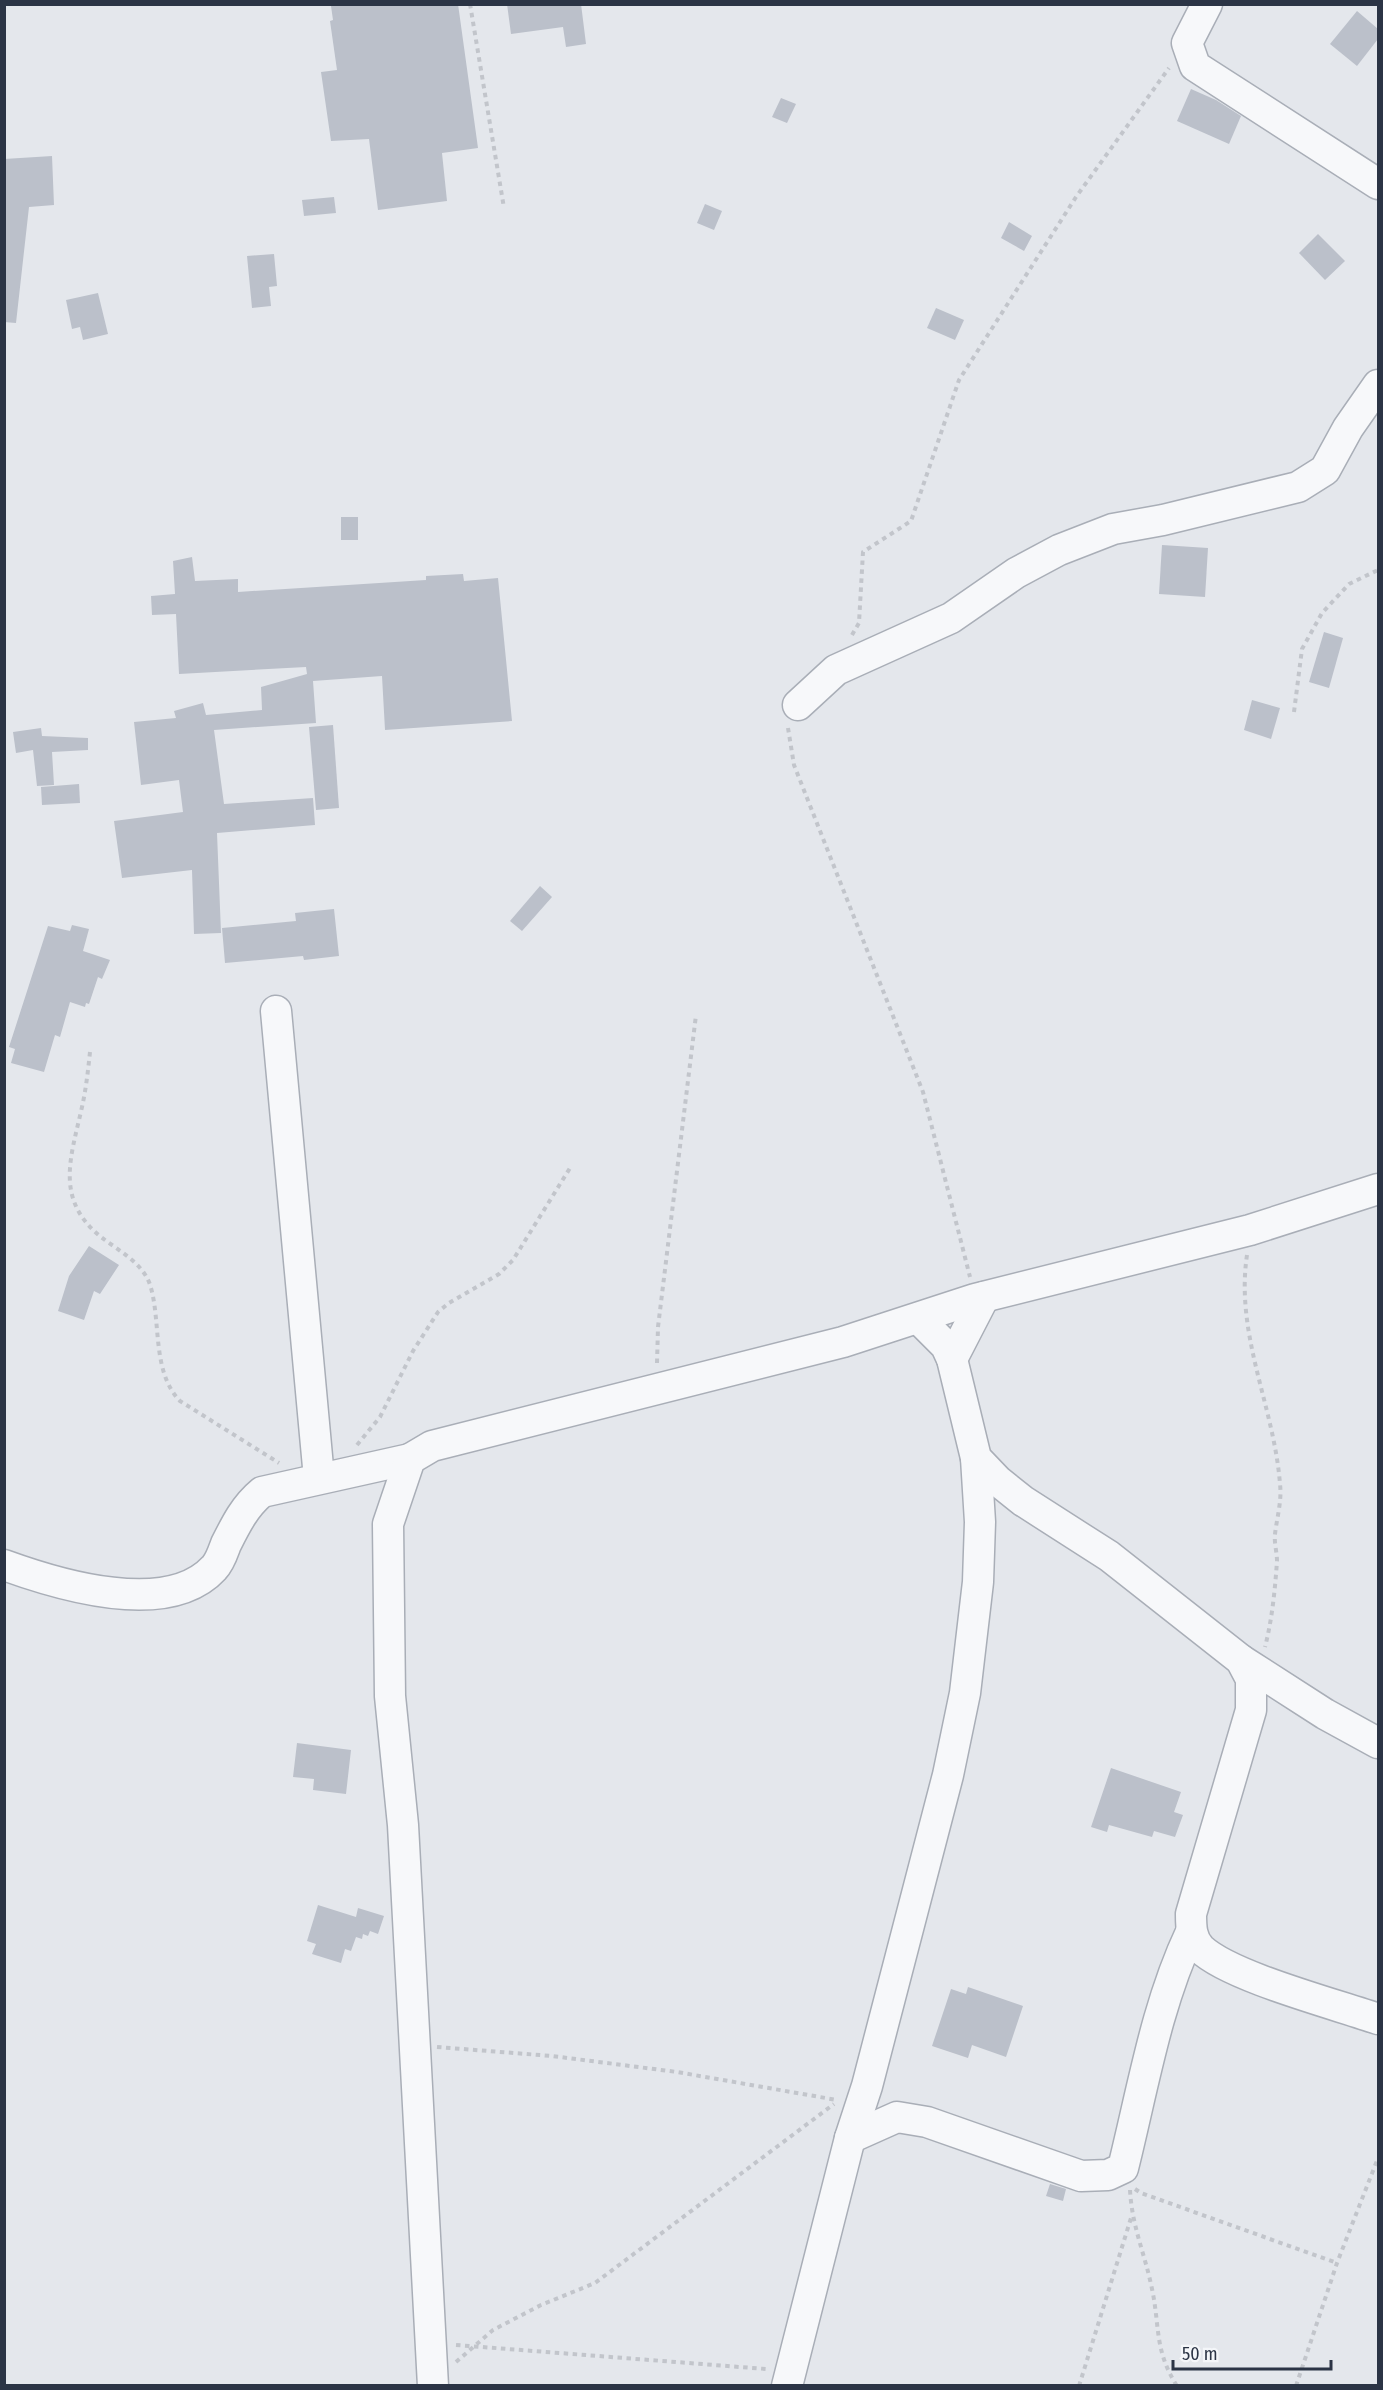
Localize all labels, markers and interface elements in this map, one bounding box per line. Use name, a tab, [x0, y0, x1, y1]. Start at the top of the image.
scale bar	[1173, 2333, 1330, 2371]
text: 50 m	[1182, 2343, 1218, 2365]

